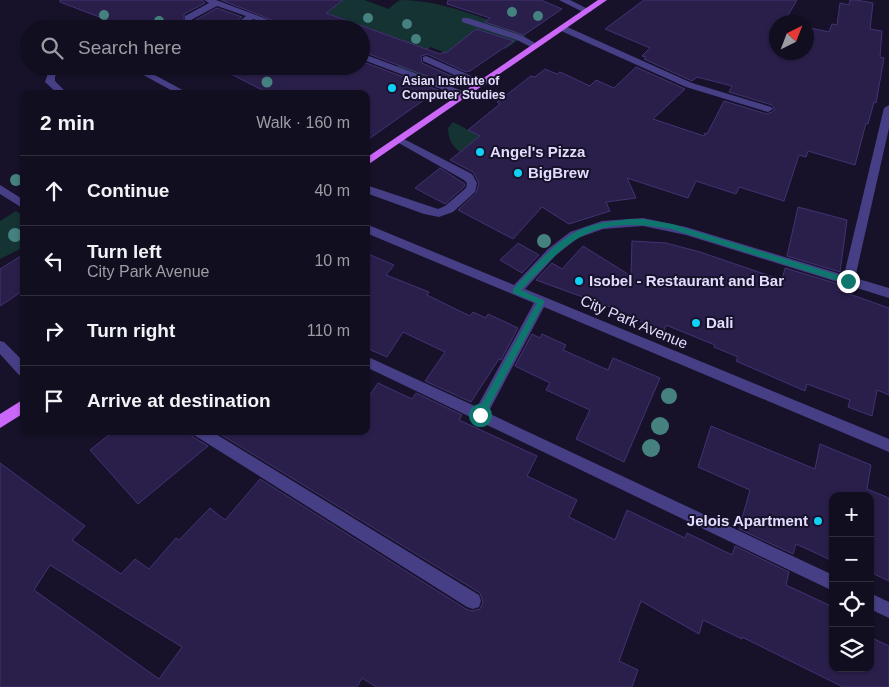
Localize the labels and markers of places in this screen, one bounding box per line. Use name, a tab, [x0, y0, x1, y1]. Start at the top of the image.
place label: Asian Institute of Computer Studies	[402, 74, 506, 102]
marker: Asian Institute of Computer Studies	[386, 82, 398, 94]
place label: Angel's Pizza	[490, 143, 586, 160]
marker: Angel's Pizza	[474, 146, 486, 158]
place label: BigBrew	[528, 164, 589, 181]
marker: BigBrew	[512, 167, 524, 179]
place label: Isobel - Restaurant and Bar	[589, 272, 784, 289]
marker: Isobel - Restaurant and Bar	[573, 275, 585, 287]
place label: Dali	[706, 314, 734, 331]
marker: Dali	[690, 317, 702, 329]
place label: Jelois Apartment	[687, 512, 808, 529]
marker: Jelois Apartment	[812, 515, 824, 527]

